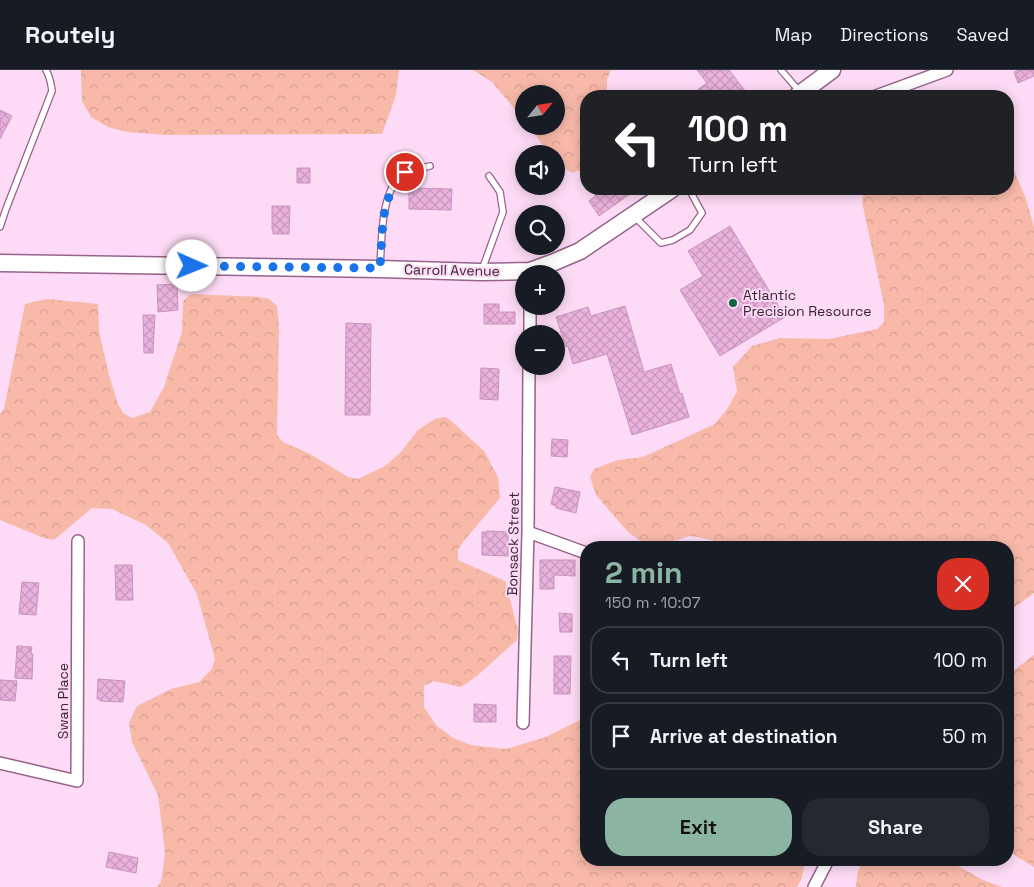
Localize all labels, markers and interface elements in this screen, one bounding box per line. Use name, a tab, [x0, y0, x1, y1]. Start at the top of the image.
text: Routely	[25, 19, 115, 50]
text: Map	[775, 23, 812, 46]
text: Directions	[840, 23, 929, 46]
text: Saved	[957, 23, 1009, 46]
north arrow	[515, 85, 565, 135]
map controls	[515, 85, 565, 375]
text: 100 m	[688, 107, 788, 151]
icon: left	[605, 110, 670, 175]
button: sound	[515, 145, 565, 195]
text: Turn left	[688, 150, 778, 178]
pin	[384, 151, 426, 193]
icon: arrive	[391, 158, 419, 186]
button: search	[515, 205, 565, 255]
position arrow	[165, 239, 217, 291]
street label: Carroll Avenue	[404, 260, 500, 280]
button: +	[515, 265, 565, 315]
place label: Atlantic Precision Resource	[743, 286, 872, 320]
marker: Atlantic Precision Resource	[727, 297, 739, 309]
button: −	[515, 325, 565, 375]
street label: Bonsack Street	[503, 492, 523, 596]
text: 2 min	[605, 553, 683, 592]
button: close	[937, 558, 989, 610]
text: 150 m · 10:07	[605, 592, 701, 613]
icon: left	[607, 646, 635, 674]
text: Turn left	[650, 648, 728, 673]
text: 100 m	[933, 648, 987, 673]
street label: Swan Place	[54, 663, 72, 739]
icon: arrive	[607, 722, 635, 750]
text: Arrive at destination	[650, 724, 838, 749]
text: 50 m	[942, 724, 987, 749]
button: Exit	[605, 798, 792, 856]
button: Share	[802, 798, 989, 856]

